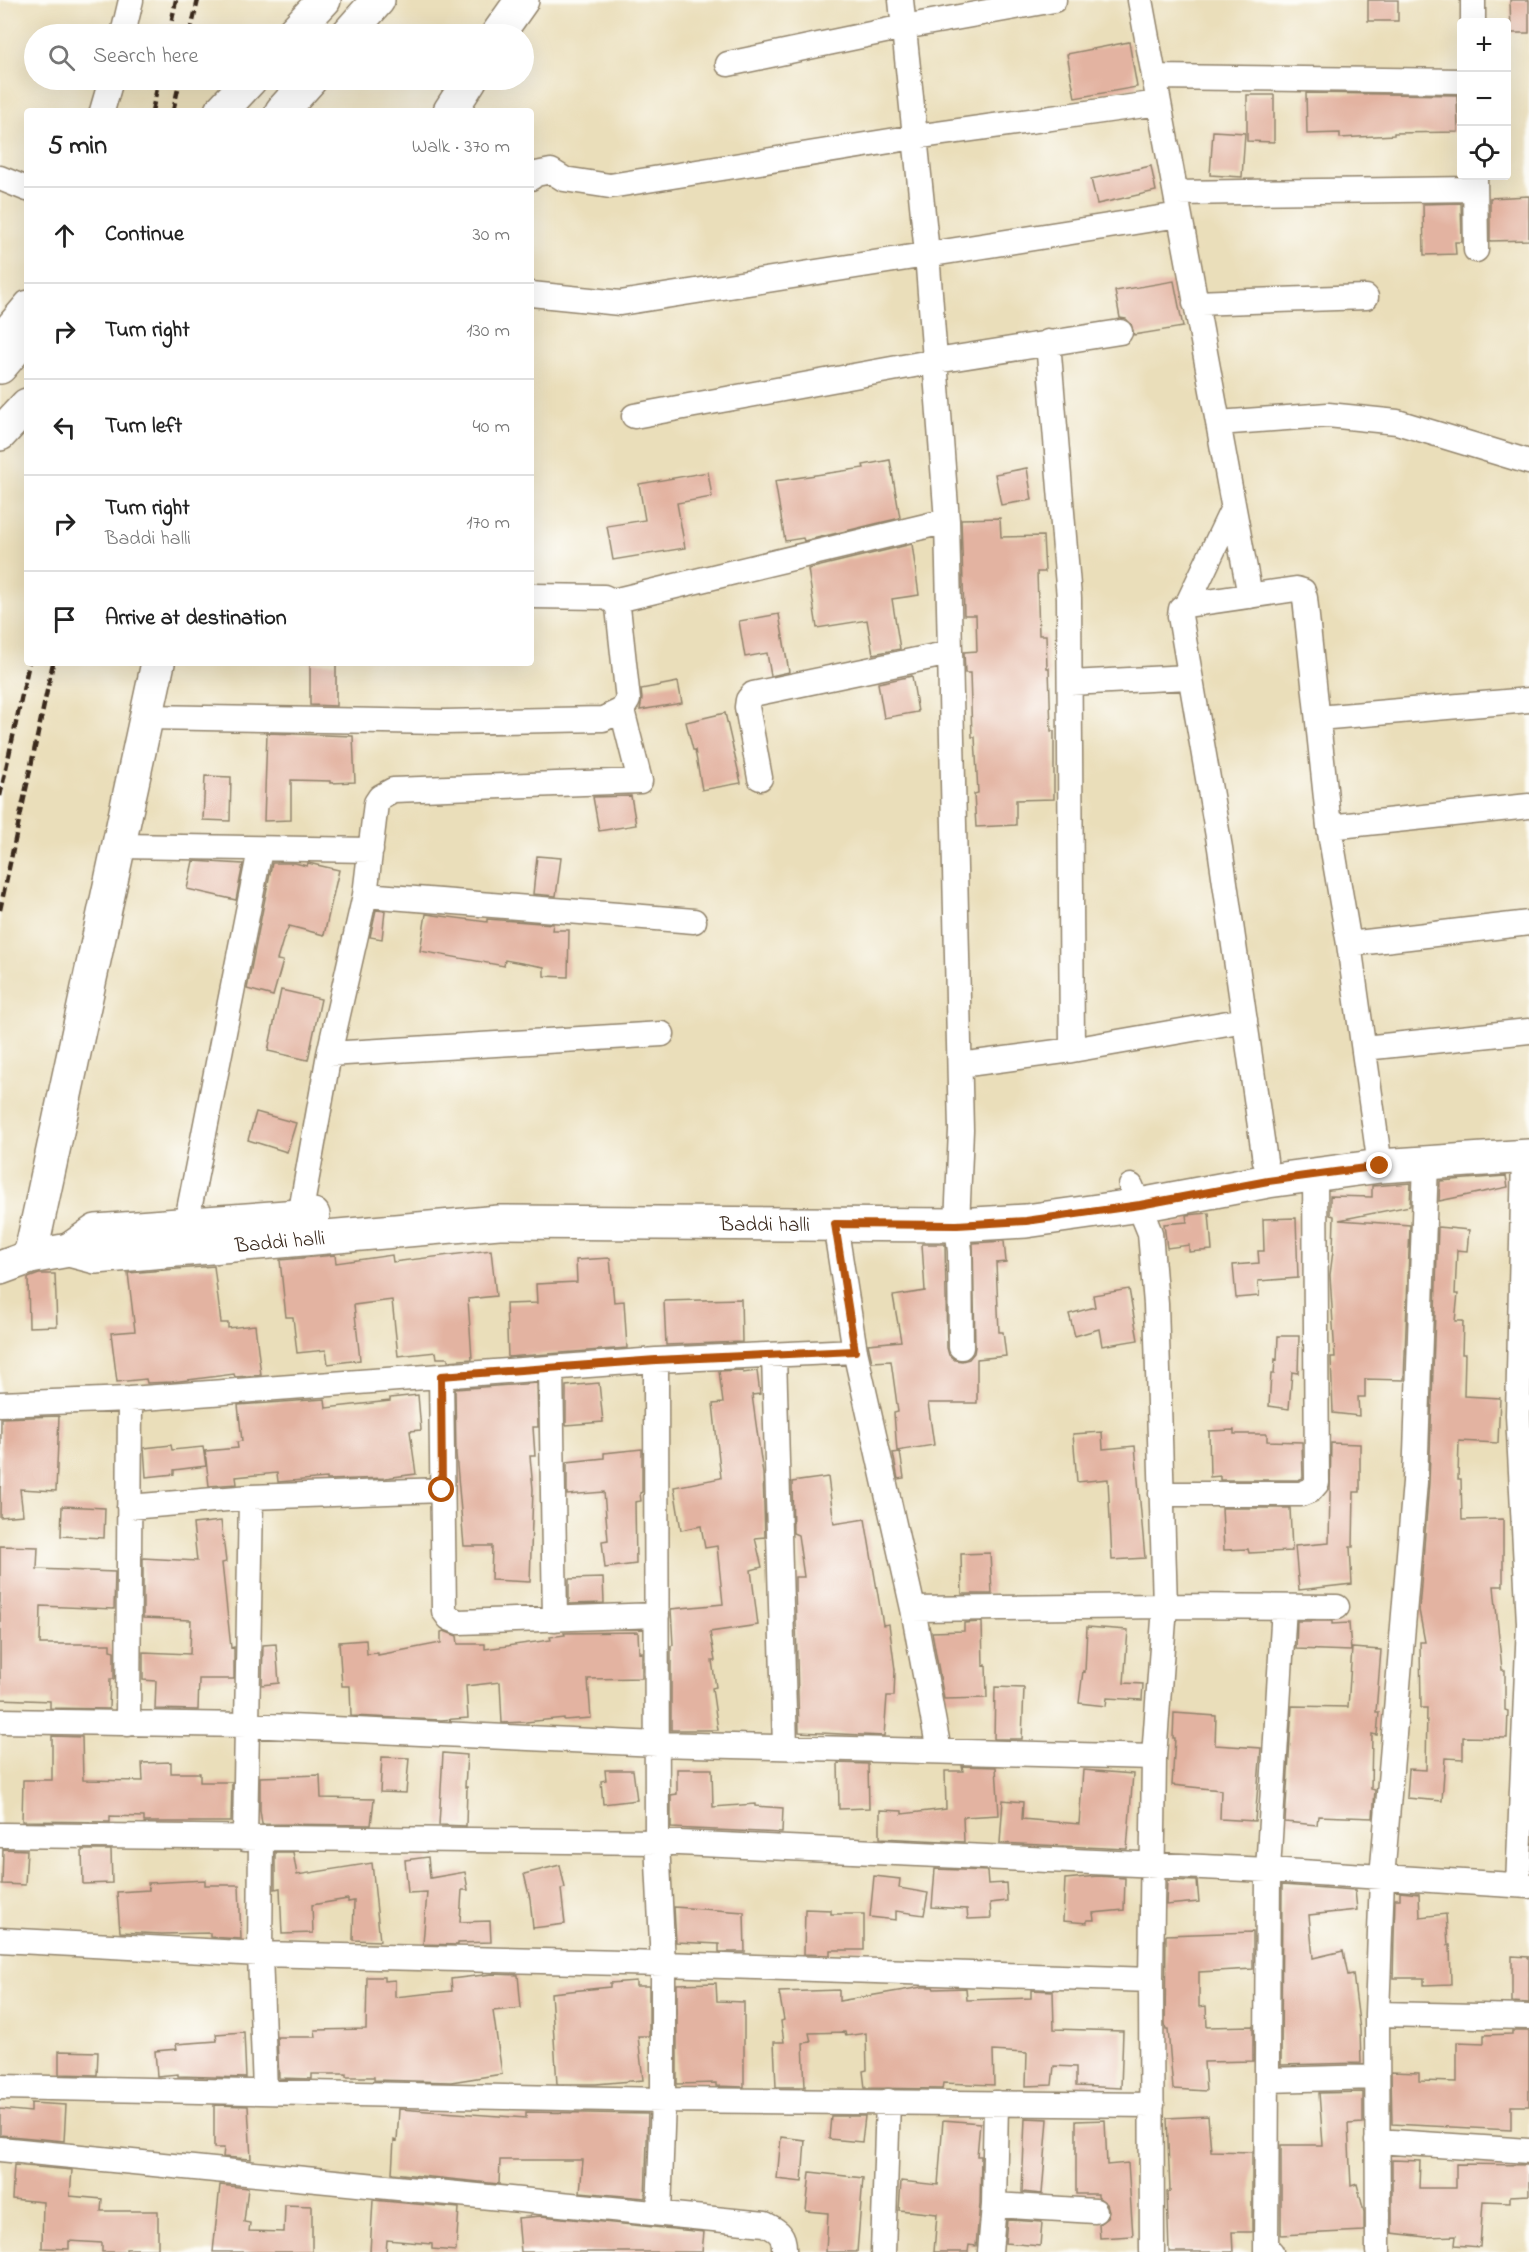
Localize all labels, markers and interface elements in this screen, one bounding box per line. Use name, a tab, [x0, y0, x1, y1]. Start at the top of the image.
map controls	[1457, 18, 1511, 180]
button: +	[1457, 18, 1511, 72]
search box	[24, 24, 534, 90]
icon: search	[45, 41, 78, 74]
text: Search here	[93, 41, 198, 73]
button: −	[1457, 72, 1511, 126]
button: locate	[1457, 126, 1511, 180]
text: 5 min	[48, 128, 107, 166]
text: Walk · 370 m	[412, 133, 510, 162]
icon: ahead	[48, 219, 81, 252]
text: Continue	[105, 219, 184, 251]
text: 30 m	[473, 221, 510, 250]
icon: right	[48, 315, 81, 348]
text: Turn right	[105, 315, 190, 347]
text: 130 m	[466, 317, 510, 346]
icon: left	[48, 411, 81, 444]
text: Turn left	[105, 411, 182, 443]
text: 40 m	[473, 413, 510, 442]
text: Turn right	[105, 493, 190, 525]
icon: right	[48, 507, 81, 540]
text: 170 m	[466, 509, 510, 538]
text: Baddi halli	[105, 525, 191, 554]
icon: arrive	[48, 603, 81, 636]
text: Arrive at destination	[105, 603, 287, 635]
route end	[1366, 1152, 1392, 1178]
street label: Baddi halli	[719, 1210, 810, 1241]
street label: Baddi halli	[233, 1224, 326, 1262]
route start	[428, 1476, 454, 1502]

